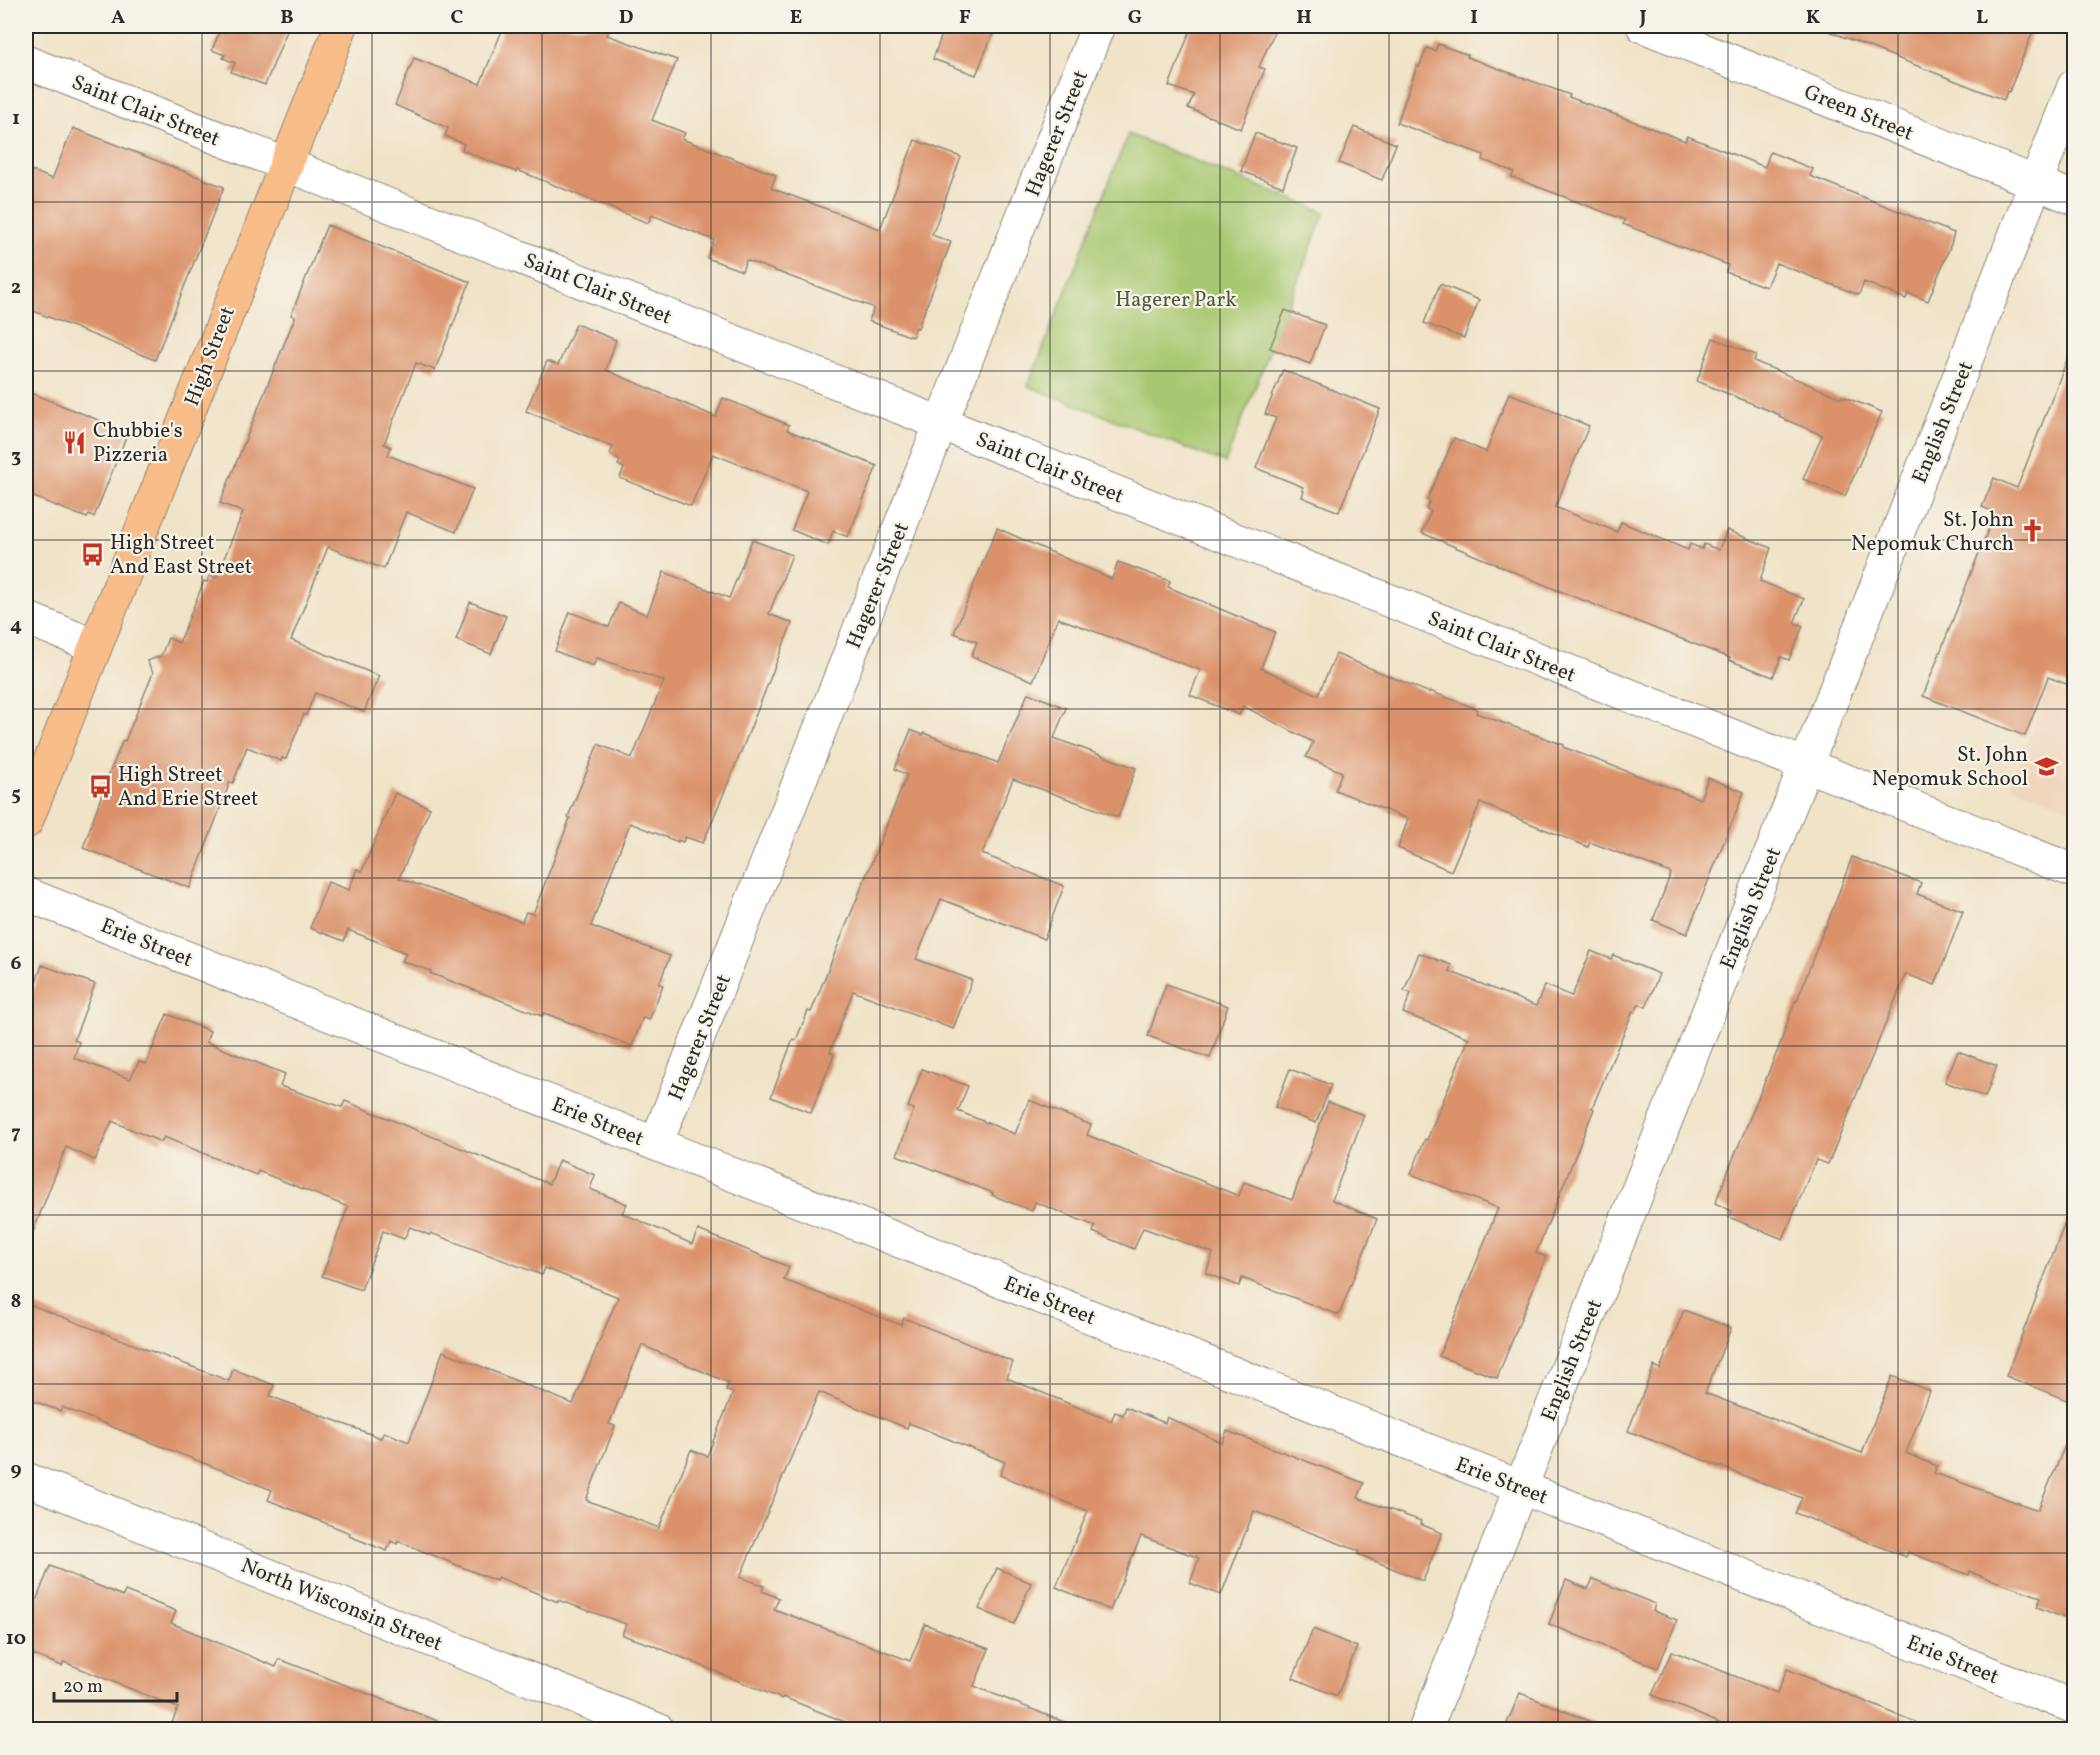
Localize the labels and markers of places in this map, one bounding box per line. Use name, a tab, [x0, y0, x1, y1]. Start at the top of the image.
place label: Chubbie's Pizzeria	[93, 417, 183, 470]
restaurant icon: Chubbie's Pizzeria	[62, 429, 88, 455]
place label: St. John Nepomuk Church	[1851, 506, 2014, 559]
church icon: St. John Nepomuk Church	[2019, 518, 2045, 544]
place label: High Street And East Street	[110, 529, 252, 582]
bus stop icon: High Street And East Street	[79, 541, 105, 567]
place label: St. John Nepomuk School	[1872, 741, 2028, 794]
school or university icon: St. John Nepomuk School	[2033, 753, 2059, 779]
place label: High Street And Erie Street	[118, 761, 258, 814]
bus stop icon: High Street And Erie Street	[87, 773, 113, 799]

